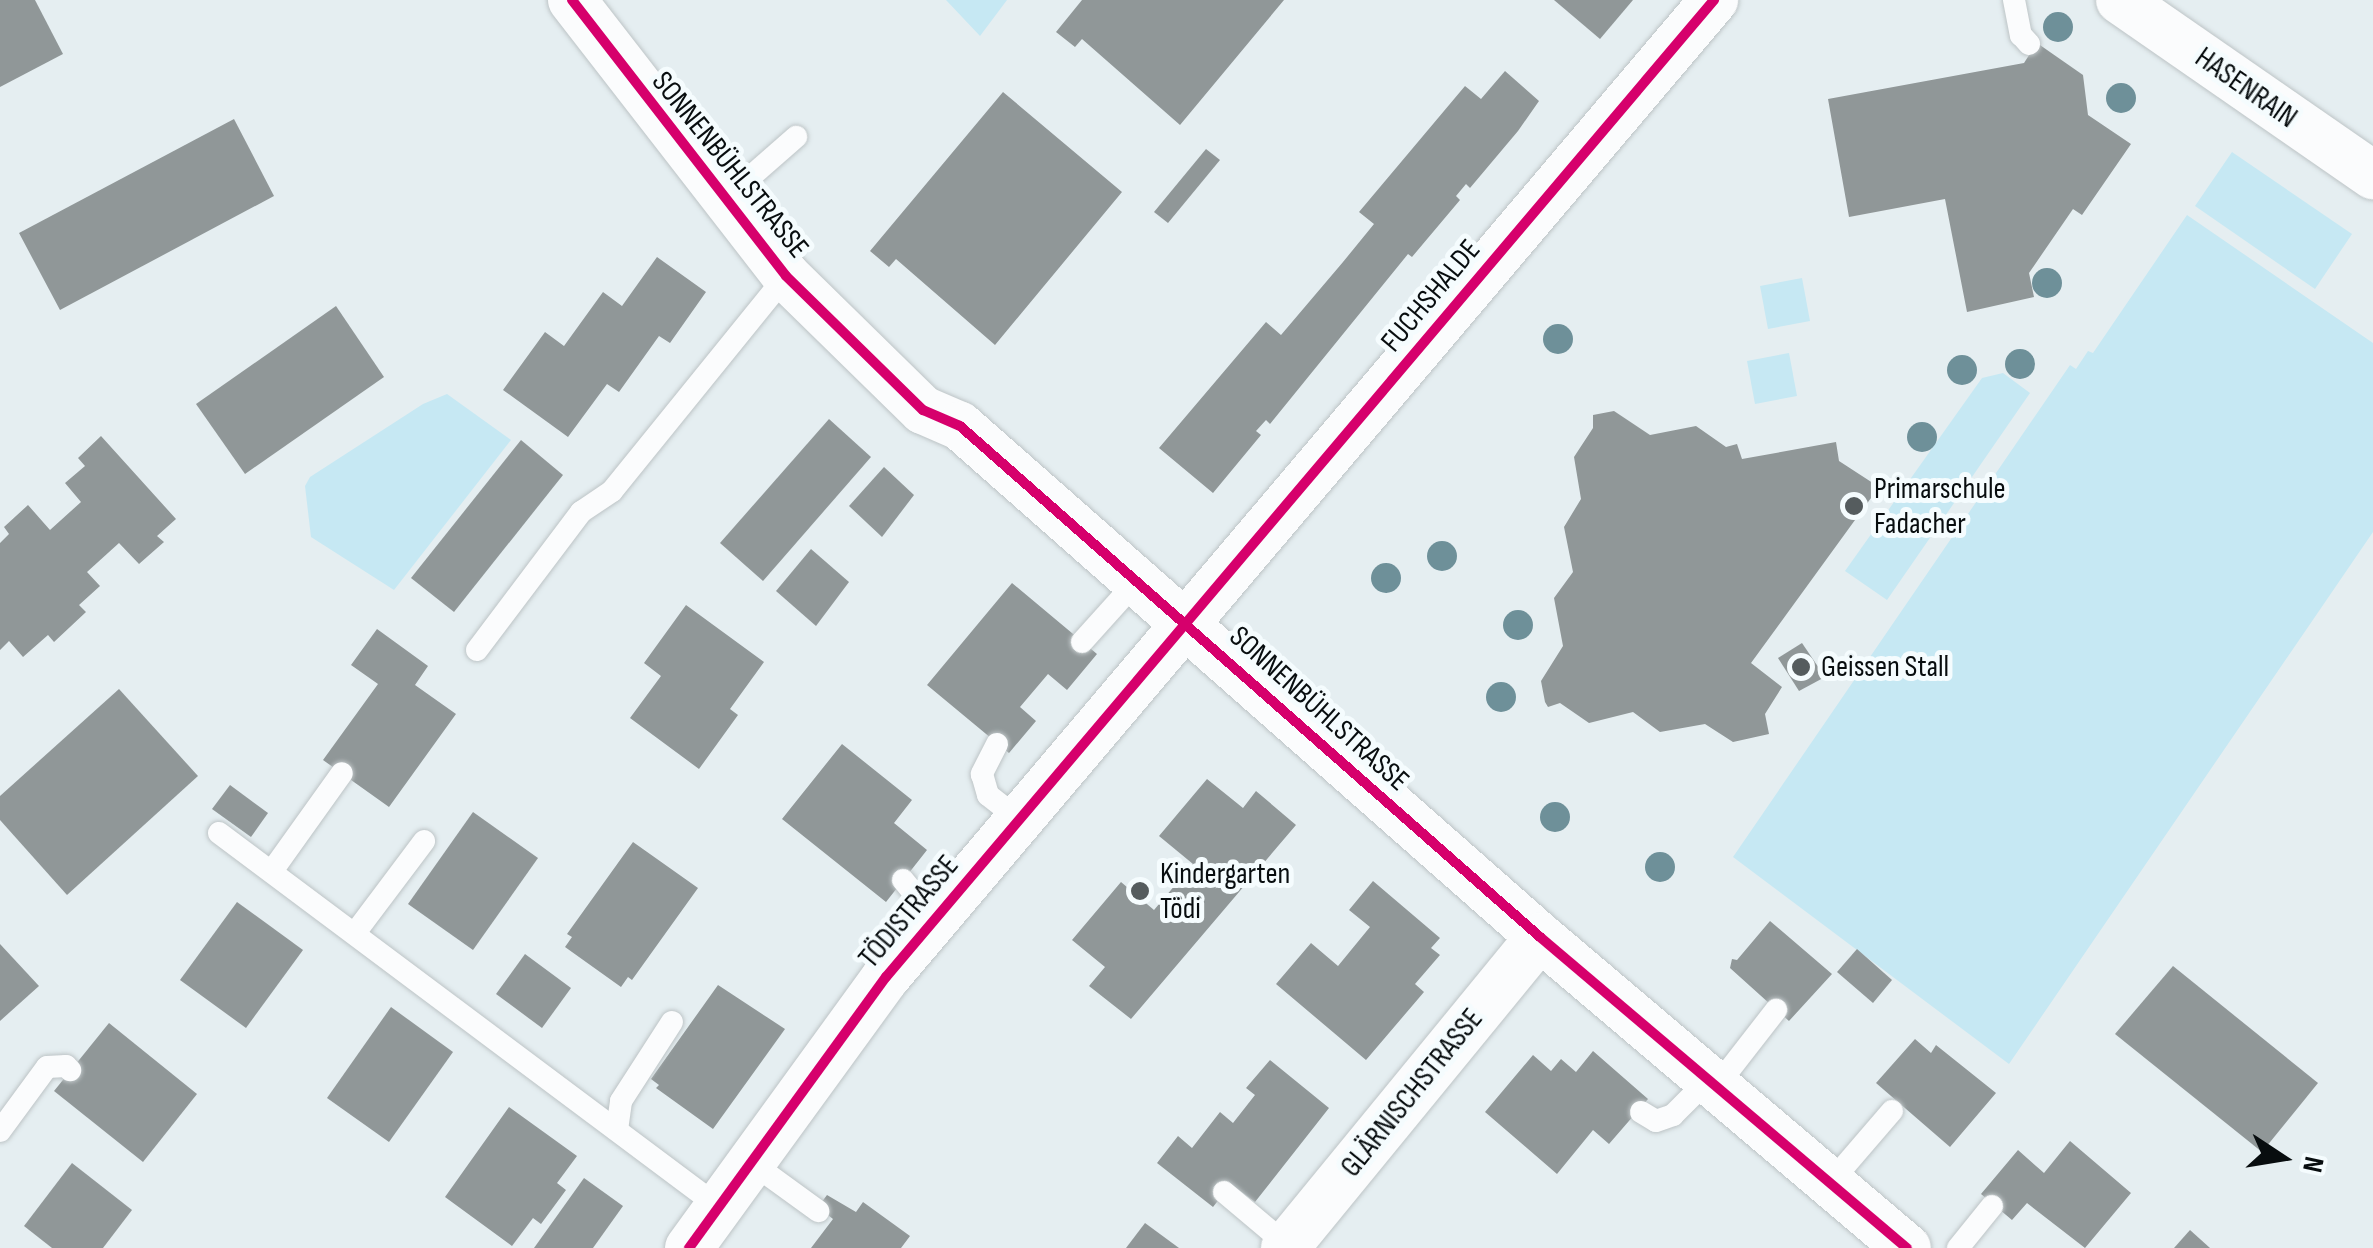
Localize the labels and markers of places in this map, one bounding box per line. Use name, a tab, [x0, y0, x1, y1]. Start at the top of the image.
place label: Primarschule Fadacher	[1874, 471, 2006, 542]
marker: Primarschule Fadacher	[1843, 495, 1865, 517]
place label: Geissen Stall	[1821, 649, 1949, 685]
marker: Geissen Stall	[1790, 656, 1812, 678]
place label: Kindergarten Tödi	[1160, 856, 1290, 926]
marker: Kindergarten Tödi	[1129, 880, 1151, 902]

